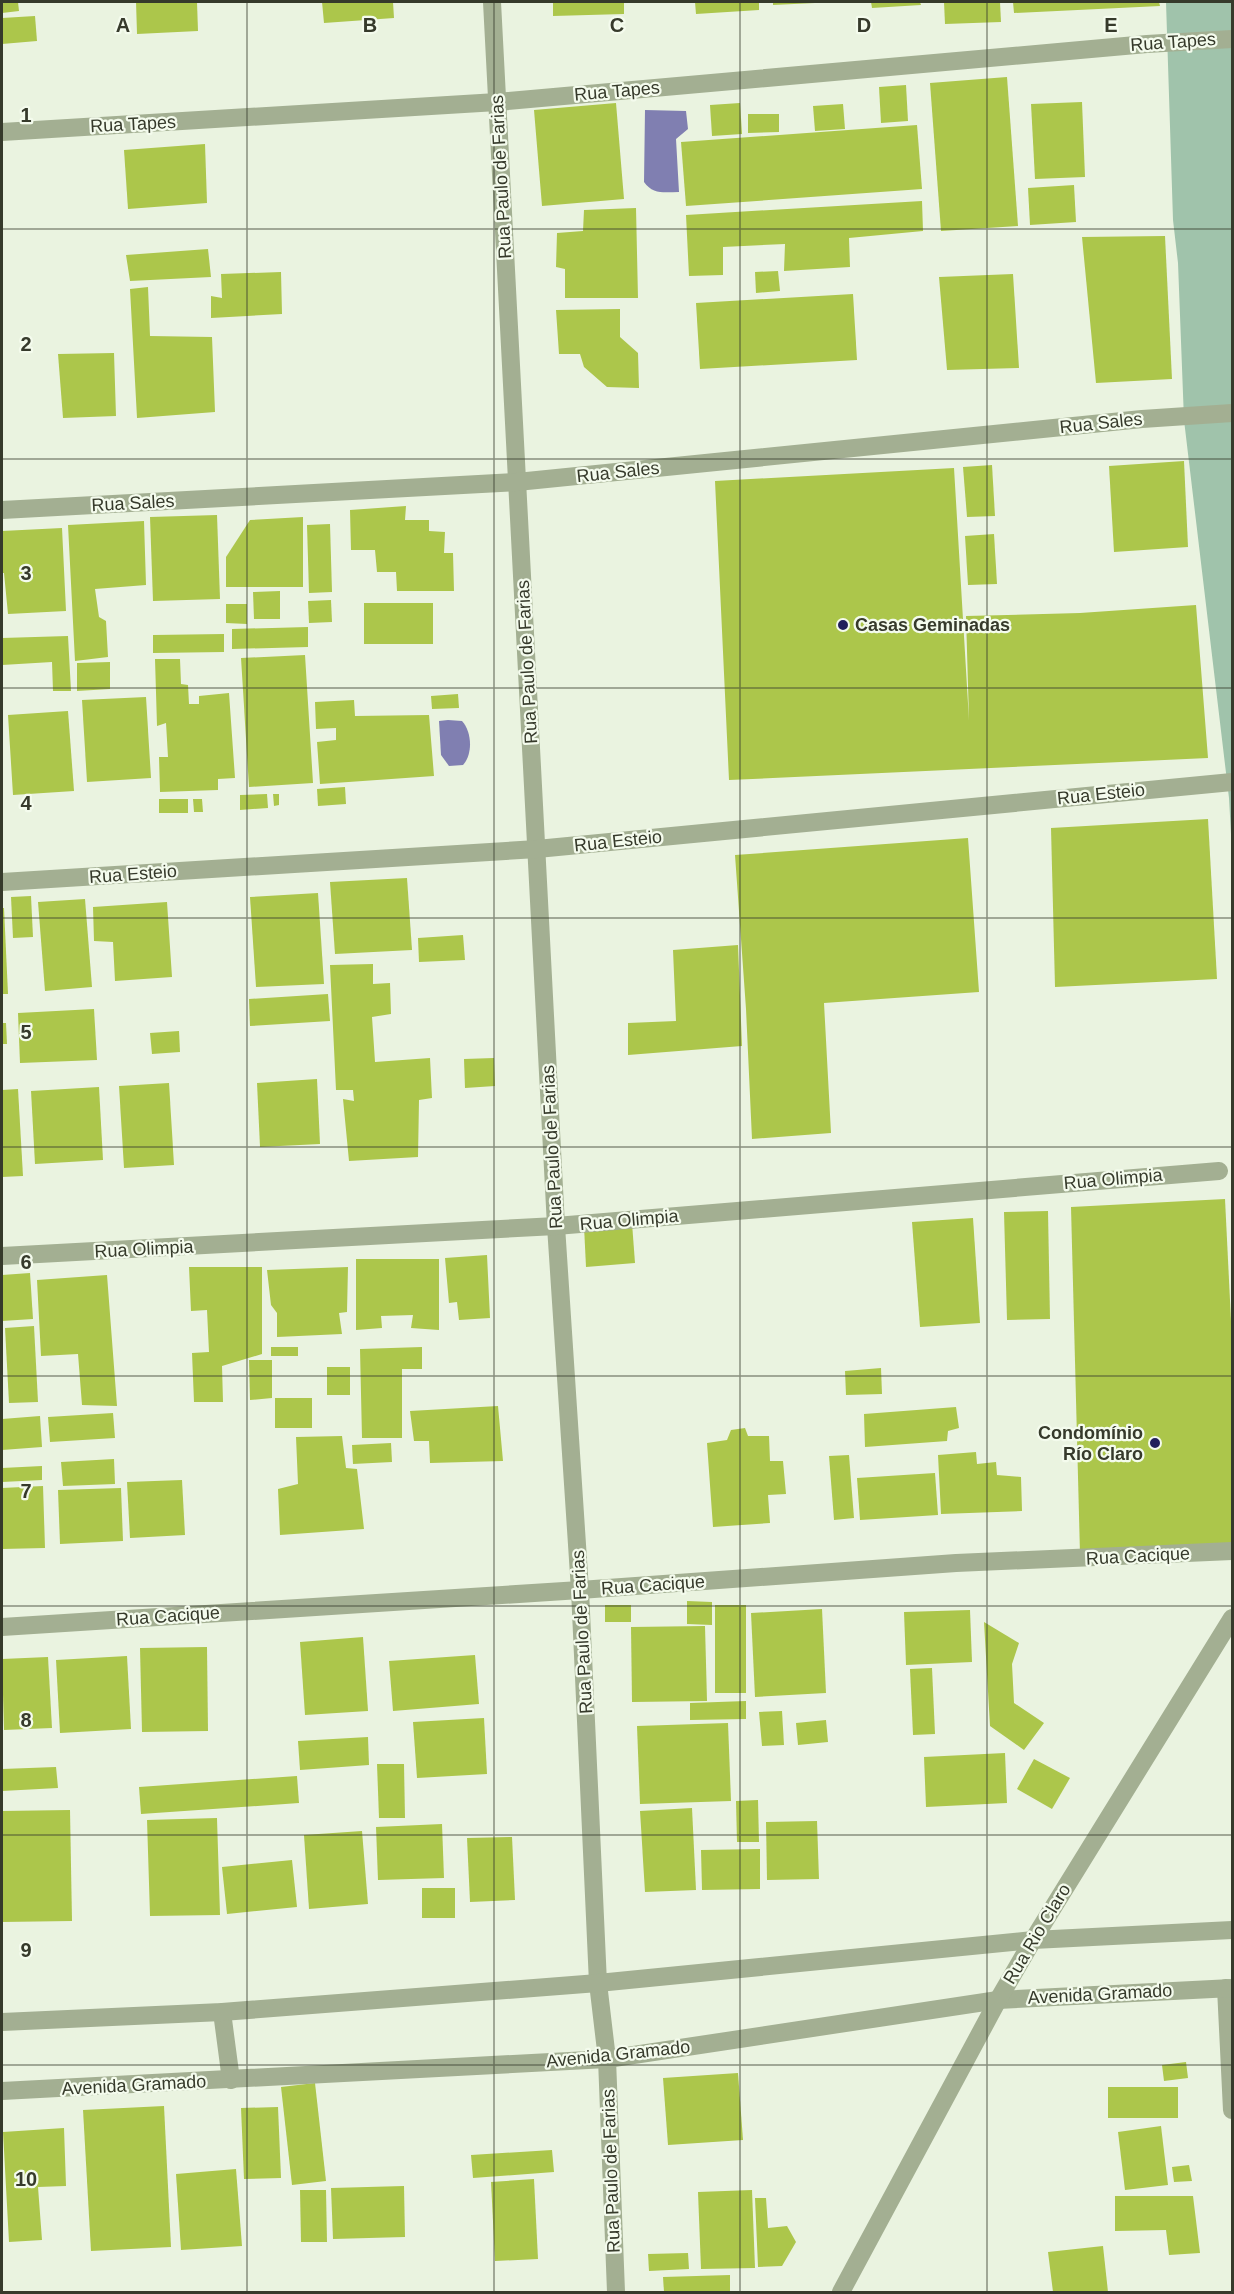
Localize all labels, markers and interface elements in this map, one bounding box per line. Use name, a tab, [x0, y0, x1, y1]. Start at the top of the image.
text: A	[116, 14, 130, 36]
text: B	[363, 14, 377, 36]
text: C	[610, 14, 624, 36]
text: D	[857, 14, 871, 36]
text: E	[1104, 14, 1118, 36]
street label: Rua Tapes	[1130, 29, 1216, 55]
street label: Rua Tapes	[573, 77, 661, 105]
street label: Rua Paulo de Farias	[487, 95, 515, 259]
text: 1	[20, 104, 32, 126]
street label: Rua Tapes	[90, 112, 176, 136]
text: 2	[20, 333, 32, 355]
street label: Rua Sales	[1059, 409, 1143, 437]
street label: Rua Sales	[576, 458, 660, 486]
street label: Rua Sales	[91, 491, 175, 515]
text: 3	[20, 562, 32, 584]
street label: Rua Paulo de Farias	[513, 580, 541, 744]
place label: Casas Geminadas	[855, 615, 1010, 635]
marker: Casas Geminadas	[836, 618, 850, 632]
street label: Rua Esteio	[1056, 779, 1146, 809]
text: 4	[20, 792, 32, 814]
street label: Rua Esteio	[573, 826, 663, 856]
street label: Rua Esteio	[88, 861, 178, 887]
text: 5	[20, 1021, 32, 1043]
street label: Rua Paulo de Farias	[538, 1065, 566, 1229]
street label: Rua Olimpia	[1063, 1165, 1164, 1193]
street label: Rua Olimpia	[579, 1206, 680, 1234]
street label: Rua Olimpia	[94, 1236, 195, 1262]
text: 6	[20, 1251, 32, 1273]
place label: Condomínio Río Claro	[1038, 1423, 1143, 1464]
marker: Condomínio Río Claro	[1148, 1436, 1162, 1450]
text: 7	[20, 1480, 32, 1502]
street label: Rua Cacique	[1086, 1543, 1190, 1569]
street label: Rua Paulo de Farias	[568, 1550, 596, 1714]
street label: Rua Cacique	[600, 1571, 706, 1599]
street label: Rua Cacique	[115, 1602, 221, 1630]
text: 8	[20, 1709, 32, 1731]
street label: Rua Rio Claro	[999, 1880, 1075, 1988]
text: 9	[20, 1939, 32, 1961]
street label: Avenida Gramado	[1027, 1980, 1173, 2008]
street label: Avenida Gramado	[545, 2036, 691, 2072]
street label: Avenida Gramado	[61, 2071, 207, 2099]
street label: Rua Paulo de Farias	[598, 2089, 624, 2253]
text: 10	[15, 2168, 37, 2190]

